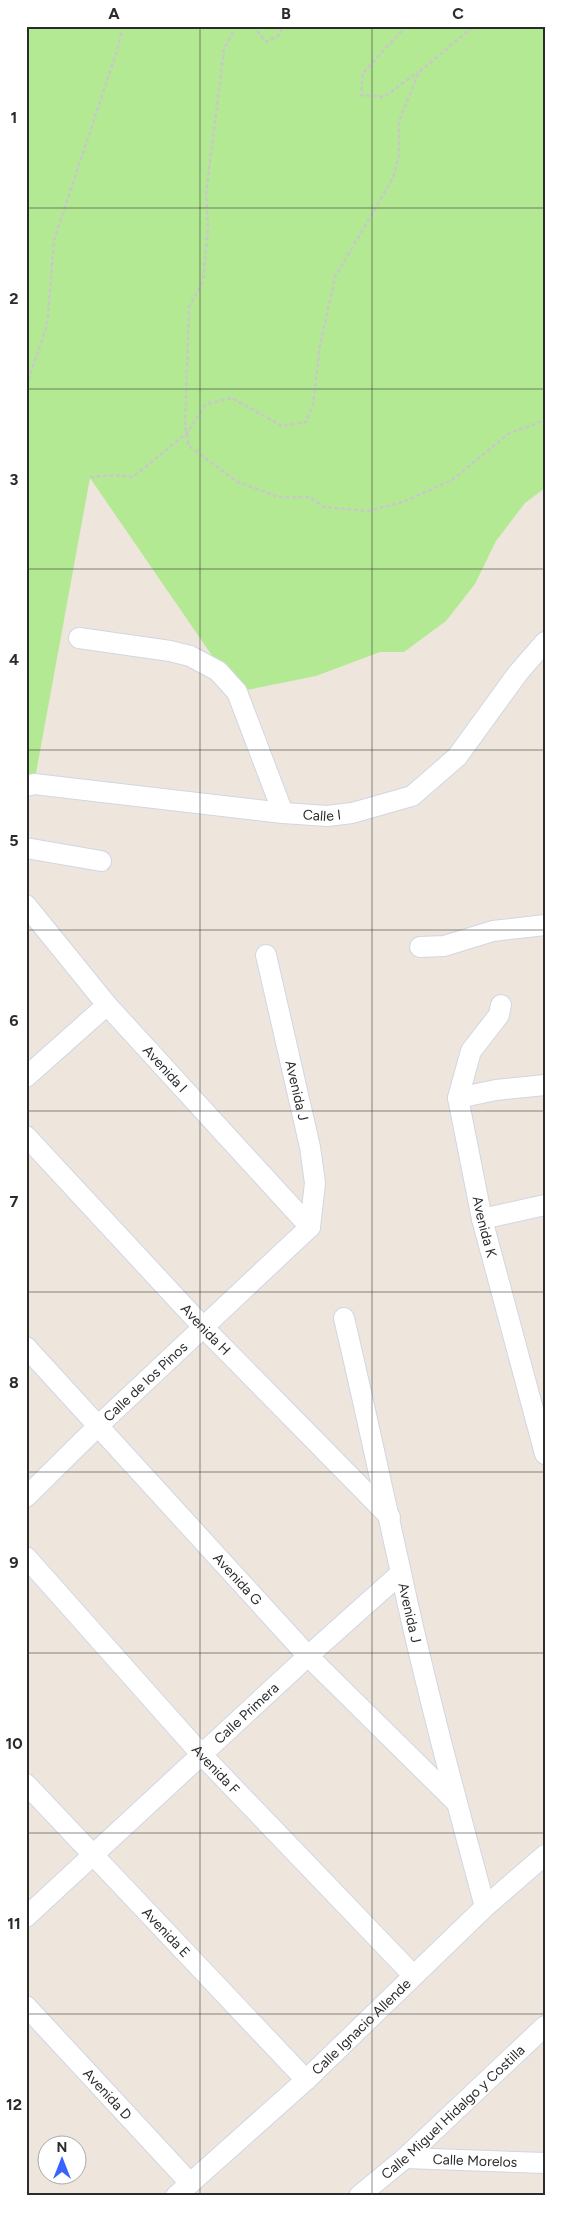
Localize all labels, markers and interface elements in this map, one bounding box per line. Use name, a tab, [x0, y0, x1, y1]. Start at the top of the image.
text: A	[108, 4, 120, 23]
text: B	[281, 4, 291, 23]
text: C	[452, 4, 464, 23]
text: 1	[11, 108, 17, 127]
text: 2	[9, 289, 19, 308]
text: 3	[10, 470, 19, 489]
text: 4	[9, 650, 19, 669]
street label: Calle I	[302, 806, 342, 825]
text: 5	[9, 831, 19, 850]
text: 6	[9, 1011, 19, 1030]
street label: Avenida I	[139, 1042, 191, 1096]
street label: Avenida J	[281, 1059, 312, 1122]
text: 7	[10, 1192, 19, 1211]
street label: Avenida K	[469, 1195, 500, 1260]
street label: Avenida H	[177, 1301, 234, 1359]
street label: Calle de los Pinos	[100, 1338, 191, 1425]
text: 8	[9, 1373, 19, 1392]
street label: Avenida G	[209, 1550, 266, 1609]
text: 9	[9, 1553, 19, 1572]
street label: Avenida J	[394, 1581, 424, 1645]
street label: Calle Primera	[211, 1679, 282, 1748]
text: 10	[5, 1734, 23, 1753]
street label: Avenida F	[188, 1742, 243, 1798]
street label: Avenida E	[138, 1904, 193, 1961]
text: 11	[7, 1914, 21, 1933]
street label: Calle Ignacio Allende	[309, 1975, 415, 2079]
street label: Calle Miguel Hidalgo y Costilla	[378, 2042, 528, 2183]
street label: Avenida D	[79, 2065, 135, 2123]
text: 12	[6, 2095, 22, 2114]
north arrow	[38, 2134, 88, 2184]
text: N	[57, 2139, 67, 2156]
street label: Calle Morelos	[432, 2151, 518, 2171]

